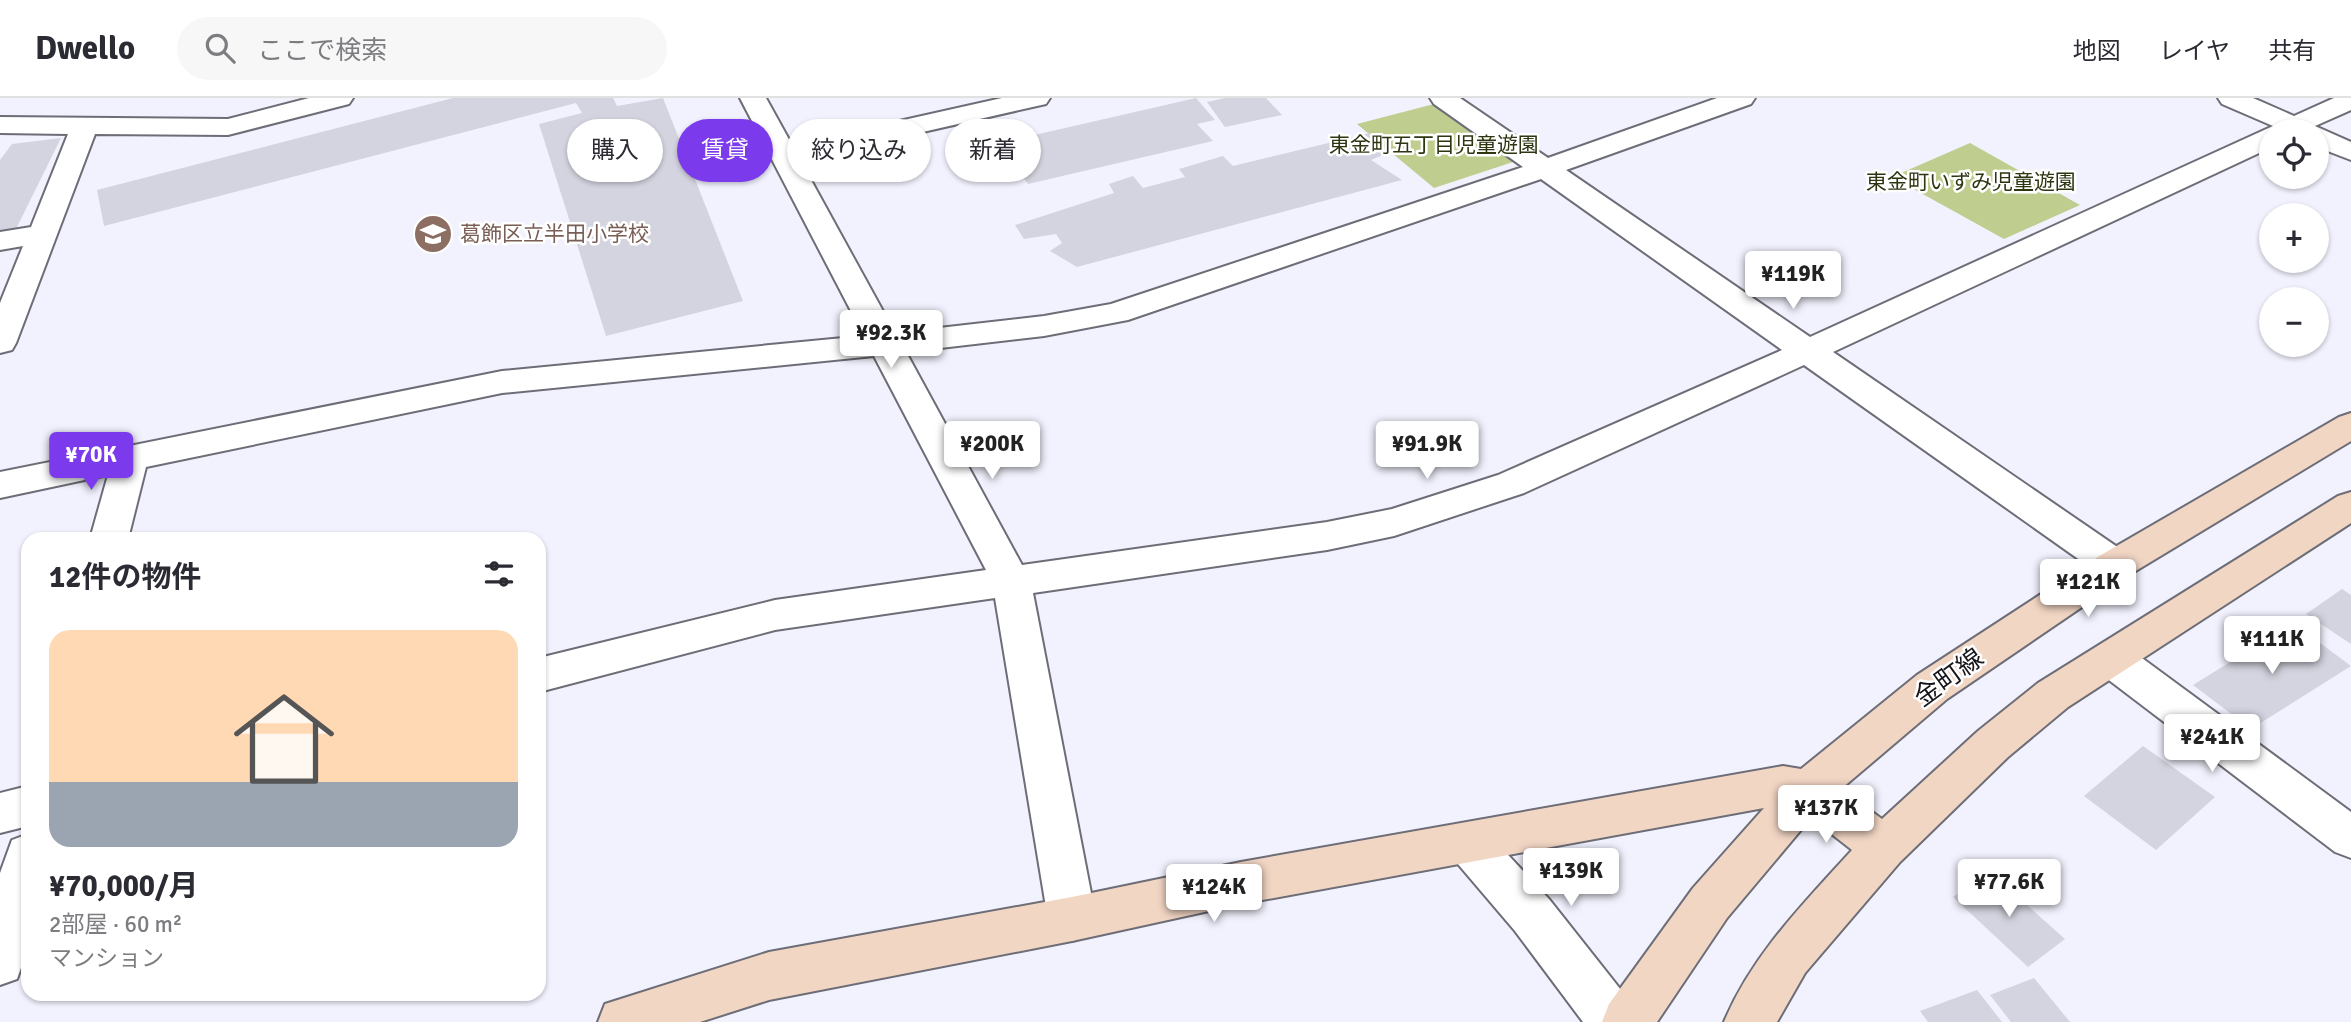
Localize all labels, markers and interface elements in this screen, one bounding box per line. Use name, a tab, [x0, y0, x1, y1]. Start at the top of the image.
search box	[177, 17, 667, 80]
text: Dwello	[35, 28, 135, 69]
icon: search	[201, 29, 239, 67]
text: ここで検索	[257, 35, 387, 67]
text: 地図	[2073, 36, 2121, 66]
text: レイヤ	[2159, 36, 2230, 66]
text: 共有	[2268, 36, 2316, 66]
chip: 購入	[567, 119, 663, 182]
chip: 賃貸	[677, 119, 773, 182]
chip: 絞り込み	[787, 119, 931, 182]
chip: 新着	[945, 119, 1041, 182]
map controls	[2259, 119, 2329, 357]
button: locate	[2259, 119, 2329, 189]
park label: 東金町五丁目児童遊園	[1329, 132, 1539, 158]
park label: 東金町いずみ児童遊園	[1866, 169, 2076, 195]
button: +	[2259, 203, 2329, 273]
school or university icon: 葛飾区立半田小学校	[412, 213, 454, 255]
place label: 葛飾区立半田小学校	[460, 221, 649, 247]
pin: ¥119K	[1744, 252, 1842, 311]
text: ¥119K	[1761, 259, 1825, 288]
button: −	[2259, 287, 2329, 357]
pin: ¥92.3K	[834, 310, 948, 370]
text: ¥92.3K	[856, 318, 926, 347]
pin: ¥200K	[943, 422, 1041, 481]
pin: ¥91.9K	[1370, 422, 1484, 481]
text: ¥200K	[960, 429, 1024, 458]
text: ¥91.9K	[1392, 429, 1462, 458]
pin: ¥70K	[50, 432, 132, 492]
text: ¥70K	[65, 440, 117, 469]
icon: filters	[480, 555, 518, 593]
text: 12件の物件	[49, 559, 201, 596]
pin: ¥121K	[2039, 560, 2137, 619]
text: ¥121K	[2056, 567, 2120, 596]
pin: ¥111K	[2223, 616, 2321, 676]
text: ¥111K	[2240, 624, 2304, 653]
street label: 金町線	[1908, 642, 1990, 714]
icon: home	[221, 676, 347, 802]
pin: ¥241K	[2163, 714, 2261, 774]
text: ¥241K	[2180, 722, 2244, 751]
pin: ¥137K	[1777, 786, 1875, 845]
text: ¥137K	[1794, 793, 1858, 822]
pin: ¥139K	[1522, 848, 1620, 908]
text: ¥139K	[1539, 856, 1603, 885]
pin: ¥77.6K	[1952, 860, 2066, 919]
pin: ¥124K	[1165, 864, 1263, 924]
text: ¥77.6K	[1974, 867, 2044, 896]
text: ¥70,000/月	[49, 868, 199, 905]
text: ¥124K	[1182, 872, 1246, 901]
text: 2部屋 · 60 m²	[49, 910, 182, 939]
text: マンション	[49, 944, 164, 973]

